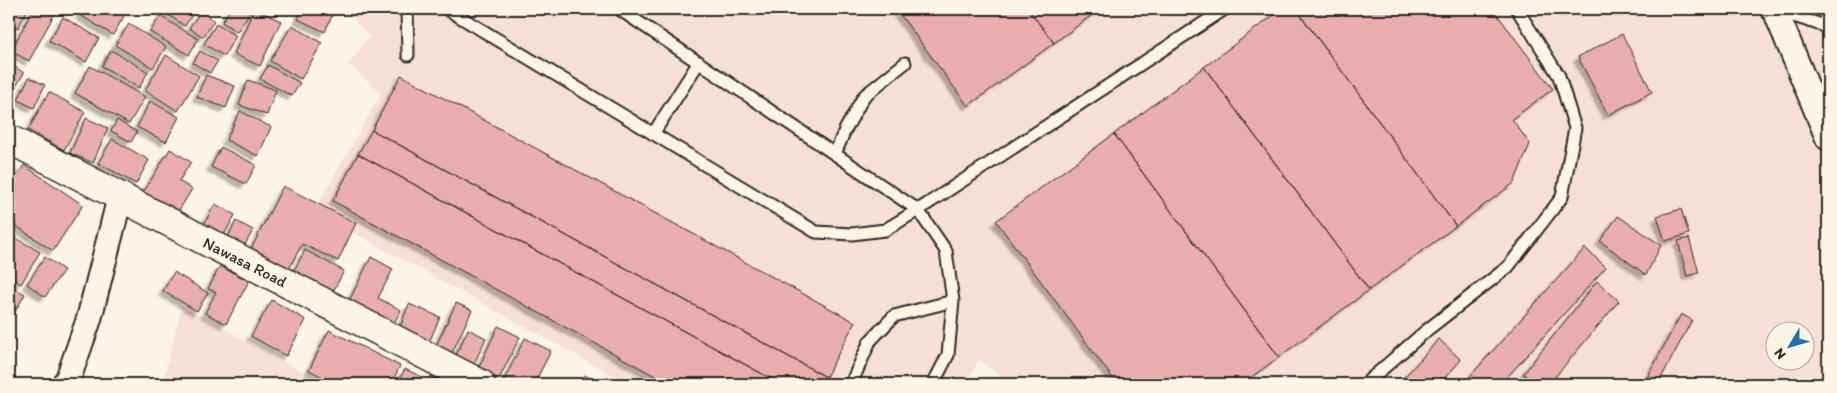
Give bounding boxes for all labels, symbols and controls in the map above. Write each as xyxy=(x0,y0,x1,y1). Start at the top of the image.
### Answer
street label: Nawasa Road xyxy=(200,233,290,291)
north arrow xyxy=(1764,320,1814,370)
text: N xyxy=(1771,345,1790,363)

